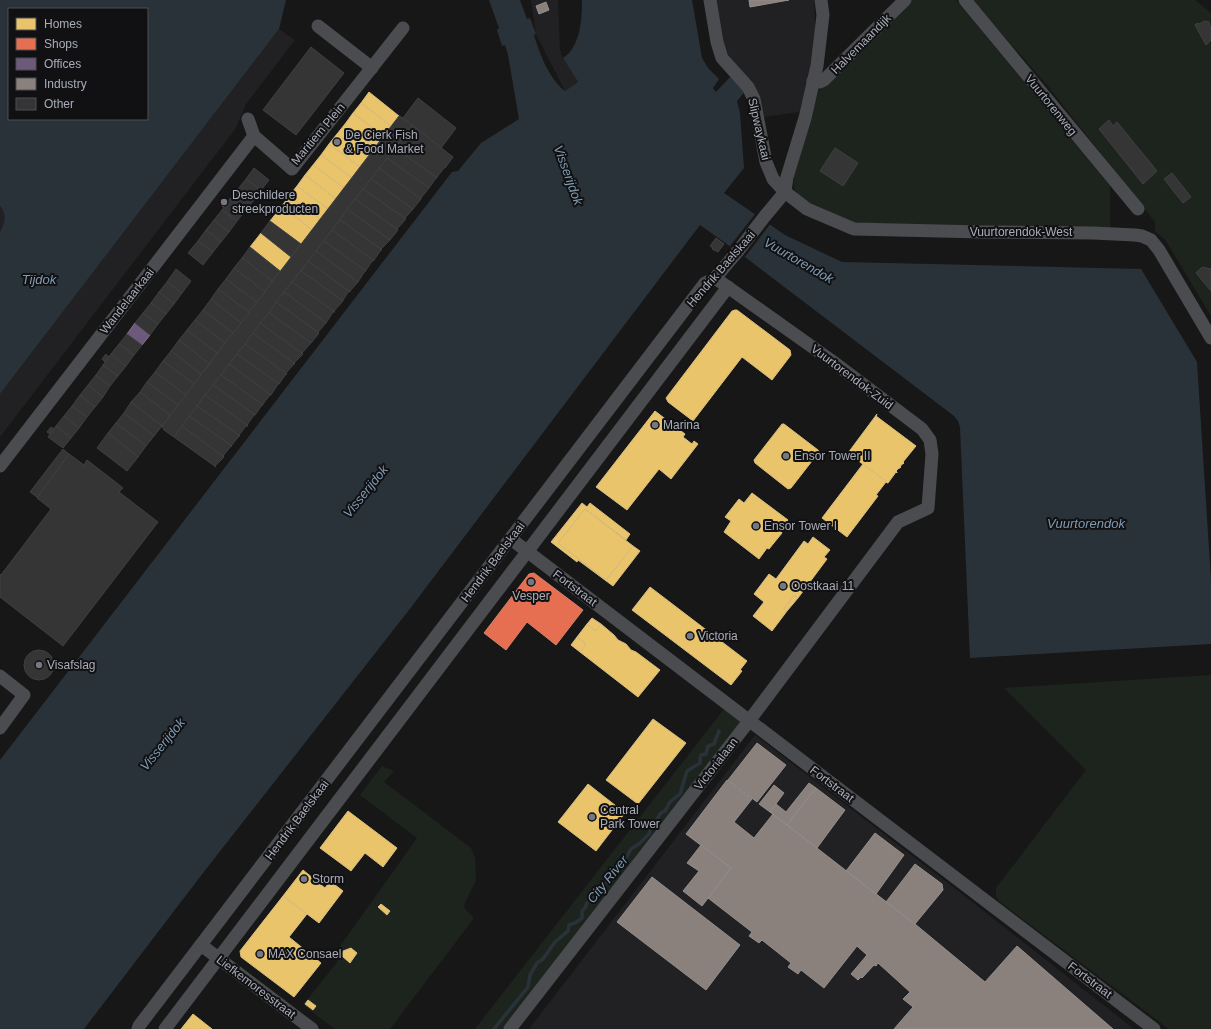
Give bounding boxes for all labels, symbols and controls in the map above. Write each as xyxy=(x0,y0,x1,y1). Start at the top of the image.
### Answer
legend xyxy=(8,8,148,120)
street label: Halvemaandijk xyxy=(828,11,894,77)
text: Homes xyxy=(44,17,82,31)
text: Shops xyxy=(44,37,78,51)
text: Offices xyxy=(44,57,81,71)
street label: Vuurtorenweg xyxy=(1022,72,1080,138)
text: Industry xyxy=(44,77,87,91)
text: Other xyxy=(44,97,74,111)
street label: Slipwaykaai xyxy=(745,97,773,161)
street label: Maritiem Plein xyxy=(288,100,348,168)
place label: De Cierk Fish & Food Market xyxy=(345,128,424,156)
marker: De Cierk Fish & Food Market xyxy=(332,137,342,147)
water label: Visserijdok xyxy=(551,143,587,209)
place label: Deschildere streekproducten xyxy=(232,188,318,216)
marker: Deschildere streekproducten xyxy=(219,197,229,207)
street label: Vuurtorendok-West xyxy=(970,225,1073,239)
street label: Hendrik Baelskaai xyxy=(684,228,758,310)
water label: Vuurtorendok xyxy=(761,234,837,287)
street label: Wandelaarkaai xyxy=(97,265,157,337)
water label: Tijdok xyxy=(22,272,58,287)
street label: Vuurtorendok-Zuid xyxy=(808,342,896,412)
place label: Marina xyxy=(663,418,700,432)
marker: Marina xyxy=(650,420,660,430)
place label: Ensor Tower II xyxy=(794,449,870,463)
marker: Ensor Tower II xyxy=(781,451,791,461)
water label: Visserijdok xyxy=(340,461,392,520)
water label: Vuurtorendok xyxy=(1047,516,1126,531)
street label: Hendrik Baelskaai xyxy=(458,519,528,605)
place label: Ensor Tower I xyxy=(764,519,837,533)
marker: Ensor Tower I xyxy=(751,521,761,531)
street label: Fortstraat xyxy=(550,567,600,609)
marker: Vesper xyxy=(526,577,536,587)
place label: Oostkaai 11 xyxy=(791,579,854,593)
marker: Oostkaai 11 xyxy=(778,581,788,591)
place label: Vesper xyxy=(512,589,550,603)
place label: Victoria xyxy=(698,629,738,643)
marker: Victoria xyxy=(685,631,695,641)
place label: Visafslag xyxy=(47,658,95,672)
marker: Visafslag xyxy=(34,660,44,670)
water label: Visserijdok xyxy=(137,714,189,773)
street label: Victorialaan xyxy=(691,735,741,793)
street label: Fortstraat xyxy=(807,763,857,805)
street label: Hendrik Baelskaai xyxy=(262,777,332,863)
place label: Central Park Tower xyxy=(600,803,660,831)
marker: Central Park Tower xyxy=(587,812,597,822)
water label: City River xyxy=(584,852,631,906)
place label: Storm xyxy=(312,872,344,886)
marker: Storm xyxy=(299,874,309,884)
place label: MAX Consael xyxy=(268,947,341,961)
marker: MAX Consael xyxy=(255,949,265,959)
street label: Liefkemoresstraat xyxy=(214,953,299,1022)
street label: Fortstraat xyxy=(1065,959,1115,1001)

